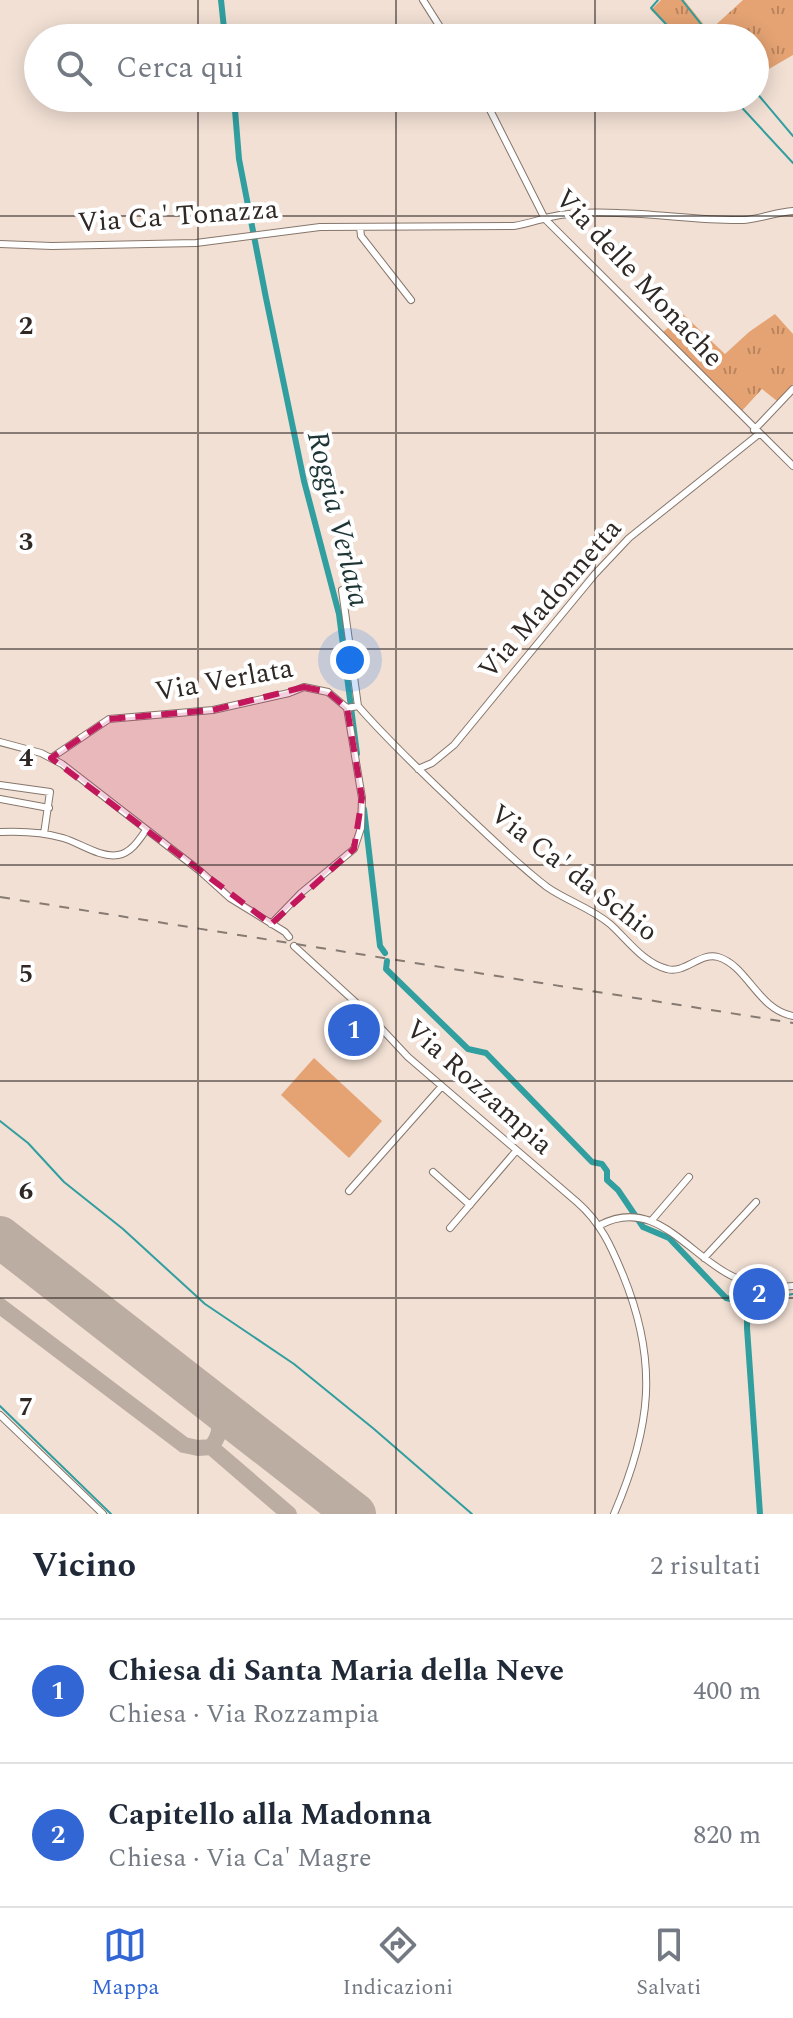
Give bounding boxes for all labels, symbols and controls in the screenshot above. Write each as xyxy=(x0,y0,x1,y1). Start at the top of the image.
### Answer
search box xyxy=(24,24,769,112)
text: Cerca qui xyxy=(116,45,244,91)
icon: search xyxy=(52,46,96,90)
street label: Via delle Monache xyxy=(544,179,734,377)
street label: Via Ca' Tonazza xyxy=(76,188,280,244)
text: 2 xyxy=(19,306,33,346)
water label: Roggia Verlata xyxy=(294,426,382,612)
street label: Via Madonnetta xyxy=(468,509,632,689)
text: 3 xyxy=(19,522,33,562)
your location xyxy=(330,640,370,680)
street label: Via Verlata xyxy=(151,647,297,713)
text: 4 xyxy=(19,738,34,778)
street label: Via Ca' da Schio xyxy=(481,793,667,953)
text: 5 xyxy=(19,954,33,994)
pin: 1 xyxy=(328,1000,380,1060)
street label: Via Rozzampia xyxy=(395,1009,563,1166)
text: 6 xyxy=(19,1171,33,1211)
pin: 2 xyxy=(733,1264,785,1324)
text: 7 xyxy=(19,1387,33,1427)
text: Vicino xyxy=(32,1540,136,1592)
text: 2 risultati xyxy=(650,1546,761,1586)
text: Chiesa di Santa Maria della Neve xyxy=(108,1648,564,1694)
text: 1 xyxy=(51,1671,65,1711)
text: 400 m xyxy=(693,1671,761,1711)
text: Chiesa · Via Rozzampia xyxy=(108,1694,379,1734)
text: Capitello alla Madonna xyxy=(108,1792,432,1838)
text: 2 xyxy=(51,1815,65,1855)
text: 820 m xyxy=(693,1815,761,1855)
text: Chiesa · Via Ca' Magre xyxy=(108,1838,372,1878)
tab: Mappa xyxy=(92,1923,159,2004)
tab: Indicazioni xyxy=(342,1923,453,2004)
tab: Salvati xyxy=(636,1923,701,2004)

